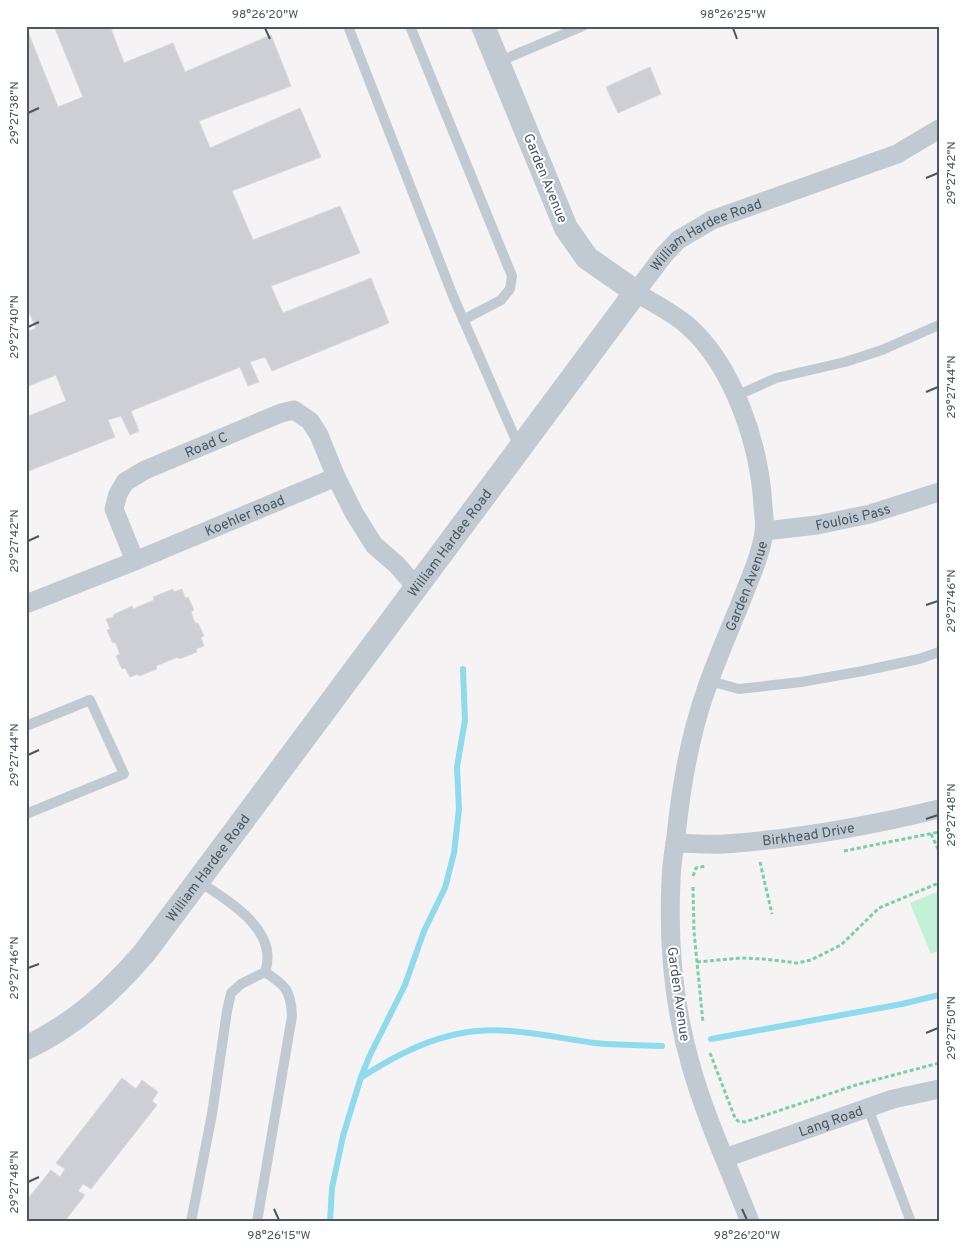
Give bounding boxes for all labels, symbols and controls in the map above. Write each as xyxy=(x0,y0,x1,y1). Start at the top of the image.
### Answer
text: 98°26'20"W xyxy=(232,7,298,23)
text: 98°26'25"W xyxy=(700,7,766,23)
text: 29°27'38"N xyxy=(7,81,23,145)
street label: Garden Avenue xyxy=(519,131,570,226)
text: 29°27'42"N xyxy=(944,141,960,205)
street label: William Hardee Road xyxy=(647,196,764,275)
text: 29°27'40"N xyxy=(7,295,23,359)
text: 29°27'44"N xyxy=(944,355,960,419)
street label: Road C xyxy=(183,429,231,462)
street label: William Hardee Road xyxy=(405,487,496,601)
street label: Koehler Road xyxy=(203,492,288,541)
street label: Foulois Pass xyxy=(814,501,893,535)
text: 29°27'42"N xyxy=(7,509,23,573)
street label: Garden Avenue xyxy=(723,539,772,634)
text: 29°27'46"N xyxy=(944,569,960,633)
text: 29°27'44"N xyxy=(7,723,23,787)
text: 29°27'48"N xyxy=(944,783,960,847)
street label: William Hardee Road xyxy=(163,811,254,926)
street label: Birkhead Drive xyxy=(761,820,856,851)
text: 29°27'46"N xyxy=(7,936,23,1000)
street label: Garden Avenue xyxy=(662,946,693,1043)
text: 29°27'50"N xyxy=(944,996,960,1060)
street label: Lang Road xyxy=(797,1103,866,1141)
text: 29°27'48"N xyxy=(7,1150,23,1214)
text: 98°26'15"W xyxy=(247,1228,311,1244)
text: 98°26'20"W xyxy=(714,1228,780,1244)

